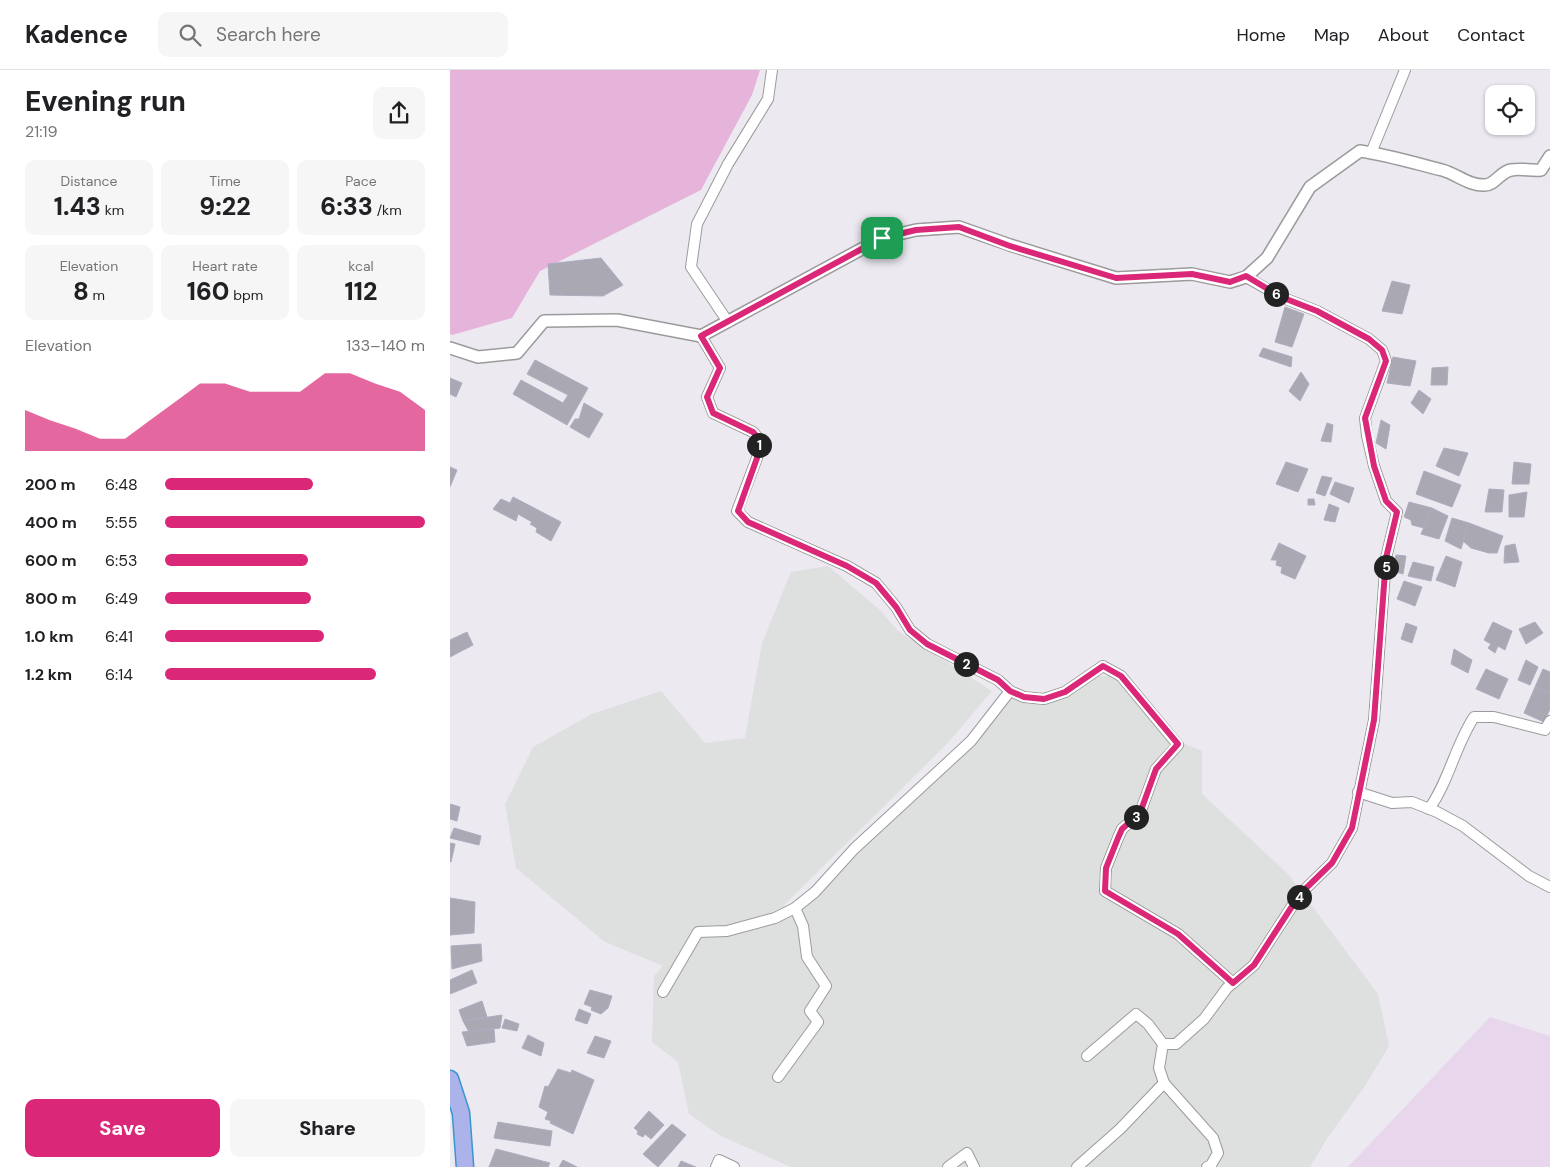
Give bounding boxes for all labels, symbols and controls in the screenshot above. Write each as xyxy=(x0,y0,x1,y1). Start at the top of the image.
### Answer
search box xyxy=(158,12,508,57)
text: Kadence xyxy=(25,19,128,50)
icon: search xyxy=(176,21,204,49)
text: Search here xyxy=(216,22,321,47)
text: Home xyxy=(1236,23,1286,47)
text: Map xyxy=(1314,23,1350,47)
text: About xyxy=(1378,23,1429,47)
text: Contact xyxy=(1457,23,1525,47)
text: Evening run xyxy=(25,83,186,120)
map controls xyxy=(1485,85,1535,135)
button: locate xyxy=(1485,85,1535,135)
button: share xyxy=(373,87,425,139)
text: 21:19 xyxy=(25,121,57,142)
text: Distance xyxy=(61,172,117,190)
text: Time xyxy=(209,172,241,190)
text: Pace xyxy=(345,172,377,190)
text: 1.43 xyxy=(54,190,101,223)
text: 9:22 xyxy=(199,190,251,223)
text: 6:33 xyxy=(320,190,373,223)
text: km xyxy=(101,201,124,219)
text: /km xyxy=(373,201,402,219)
pin xyxy=(861,217,903,259)
icon: arrive xyxy=(868,224,896,252)
text: Elevation xyxy=(60,257,118,275)
text: Heart rate xyxy=(192,257,258,275)
text: kcal xyxy=(348,257,374,275)
text: 8 xyxy=(73,275,89,308)
text: 160 xyxy=(187,275,230,308)
text: 112 xyxy=(345,275,377,308)
pin: 6 xyxy=(1264,282,1288,306)
text: 6 xyxy=(1272,285,1281,303)
text: m xyxy=(89,286,105,304)
text: bpm xyxy=(230,286,263,304)
text: Elevation xyxy=(25,335,92,356)
text: 133–140 m xyxy=(346,335,425,356)
pin: 1 xyxy=(746,432,772,458)
text: 1 xyxy=(757,436,762,454)
text: 200 m xyxy=(25,474,76,495)
text: 6:48 xyxy=(105,474,138,495)
text: 400 m xyxy=(25,512,77,533)
text: 5:55 xyxy=(105,512,138,533)
text: 600 m xyxy=(25,550,77,571)
text: 6:53 xyxy=(105,550,138,571)
pin: 5 xyxy=(1374,554,1398,580)
text: 5 xyxy=(1382,558,1391,576)
text: 800 m xyxy=(25,588,76,609)
text: 6:49 xyxy=(105,588,138,609)
text: 1.0 km xyxy=(25,626,74,647)
text: 6:41 xyxy=(105,626,133,647)
pin: 2 xyxy=(954,652,978,676)
text: 2 xyxy=(962,655,971,673)
text: 1.2 km xyxy=(25,664,72,685)
text: 6:14 xyxy=(105,664,133,685)
pin: 3 xyxy=(1124,804,1148,830)
text: 3 xyxy=(1132,808,1141,826)
pin: 4 xyxy=(1286,884,1312,910)
text: 4 xyxy=(1295,888,1304,906)
button: Save xyxy=(25,1099,220,1157)
button: Share xyxy=(230,1099,425,1157)

